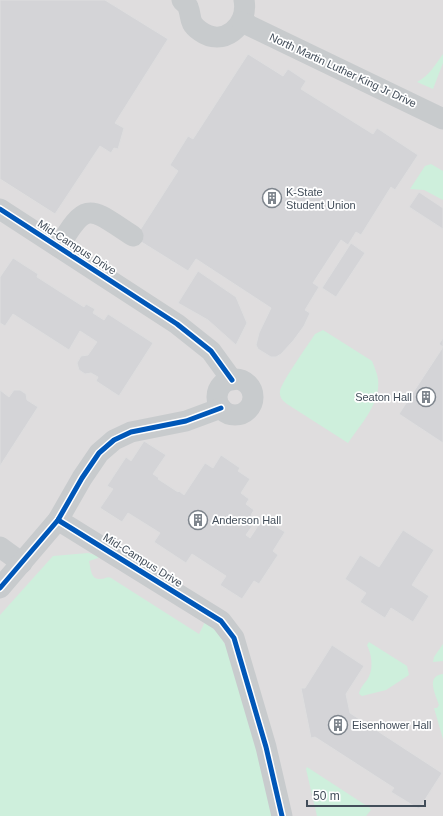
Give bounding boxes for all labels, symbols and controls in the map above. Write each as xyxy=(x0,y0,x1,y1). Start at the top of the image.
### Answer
street label: North Martin Luther King Jr Drive xyxy=(268,31,418,109)
place label: K-State Student Union xyxy=(286,186,356,211)
building icon: K-State Student Union xyxy=(261,187,283,209)
street label: Mid-Campus Drive xyxy=(36,217,118,277)
building icon: Seaton Hall xyxy=(415,386,437,408)
place label: Seaton Hall xyxy=(355,391,412,403)
building icon: Anderson Hall xyxy=(187,509,209,531)
place label: Anderson Hall xyxy=(212,514,281,526)
street label: Mid-Campus Drive xyxy=(101,531,185,589)
building icon: Eisenhower Hall xyxy=(327,714,349,736)
place label: Eisenhower Hall xyxy=(352,719,431,731)
scale bar xyxy=(307,782,425,808)
text: 50 m xyxy=(313,789,340,803)

